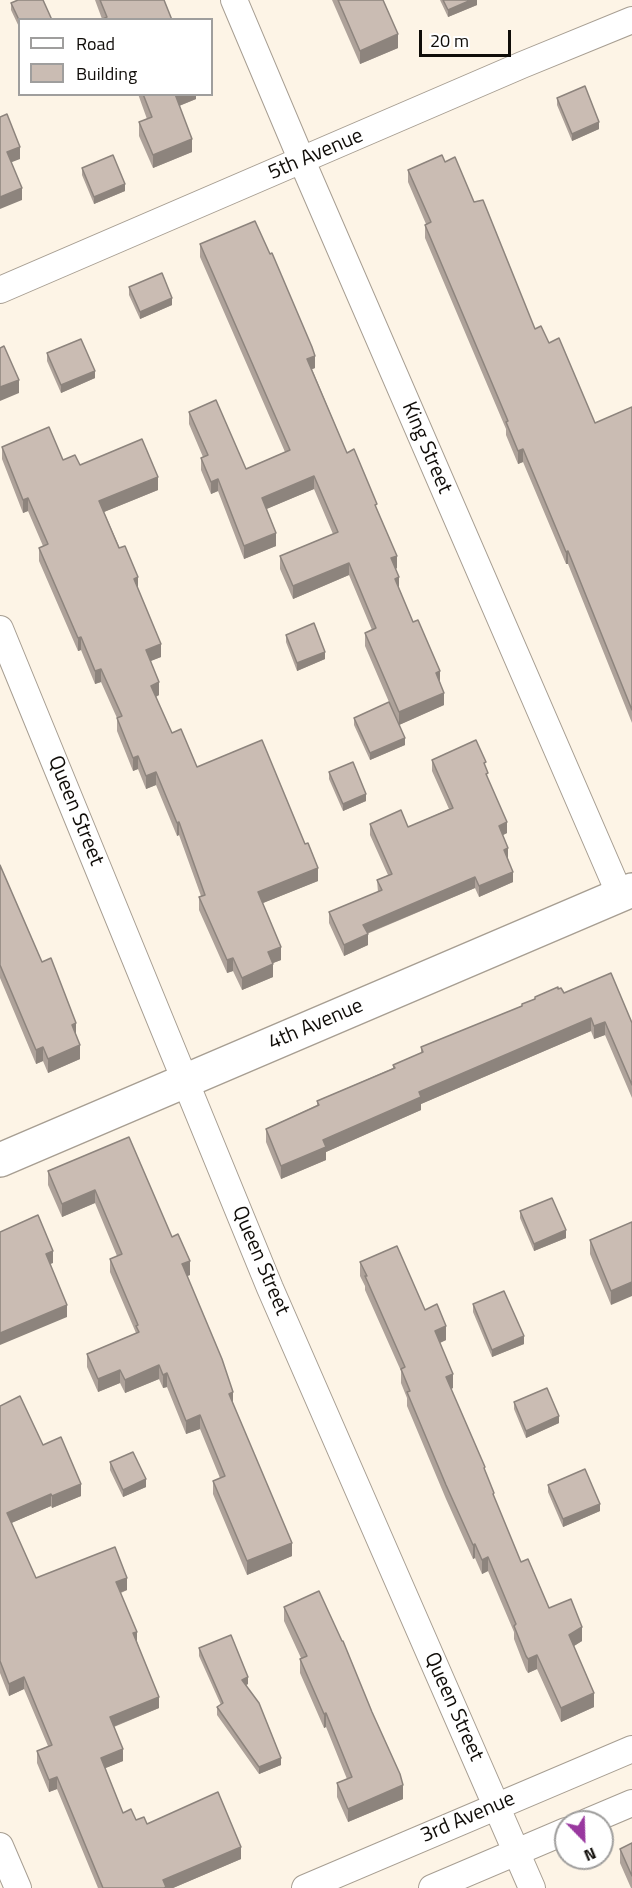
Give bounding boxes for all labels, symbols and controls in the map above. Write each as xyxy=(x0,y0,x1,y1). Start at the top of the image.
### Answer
legend xyxy=(18,18,213,96)
scale bar xyxy=(422,18,514,56)
text: 20 m xyxy=(430,27,469,54)
text: Road xyxy=(76,30,115,57)
text: Building xyxy=(76,60,137,87)
street label: 5th Avenue xyxy=(265,124,367,186)
street label: King Street xyxy=(395,398,457,498)
street label: Queen Street xyxy=(42,752,108,870)
street label: 4th Avenue xyxy=(265,994,367,1056)
street label: Queen Street xyxy=(226,1203,294,1319)
street label: Queen Street xyxy=(418,1649,488,1765)
street label: 3rd Avenue xyxy=(417,1787,519,1849)
north arrow xyxy=(554,1810,614,1870)
text: N xyxy=(580,1842,600,1868)

